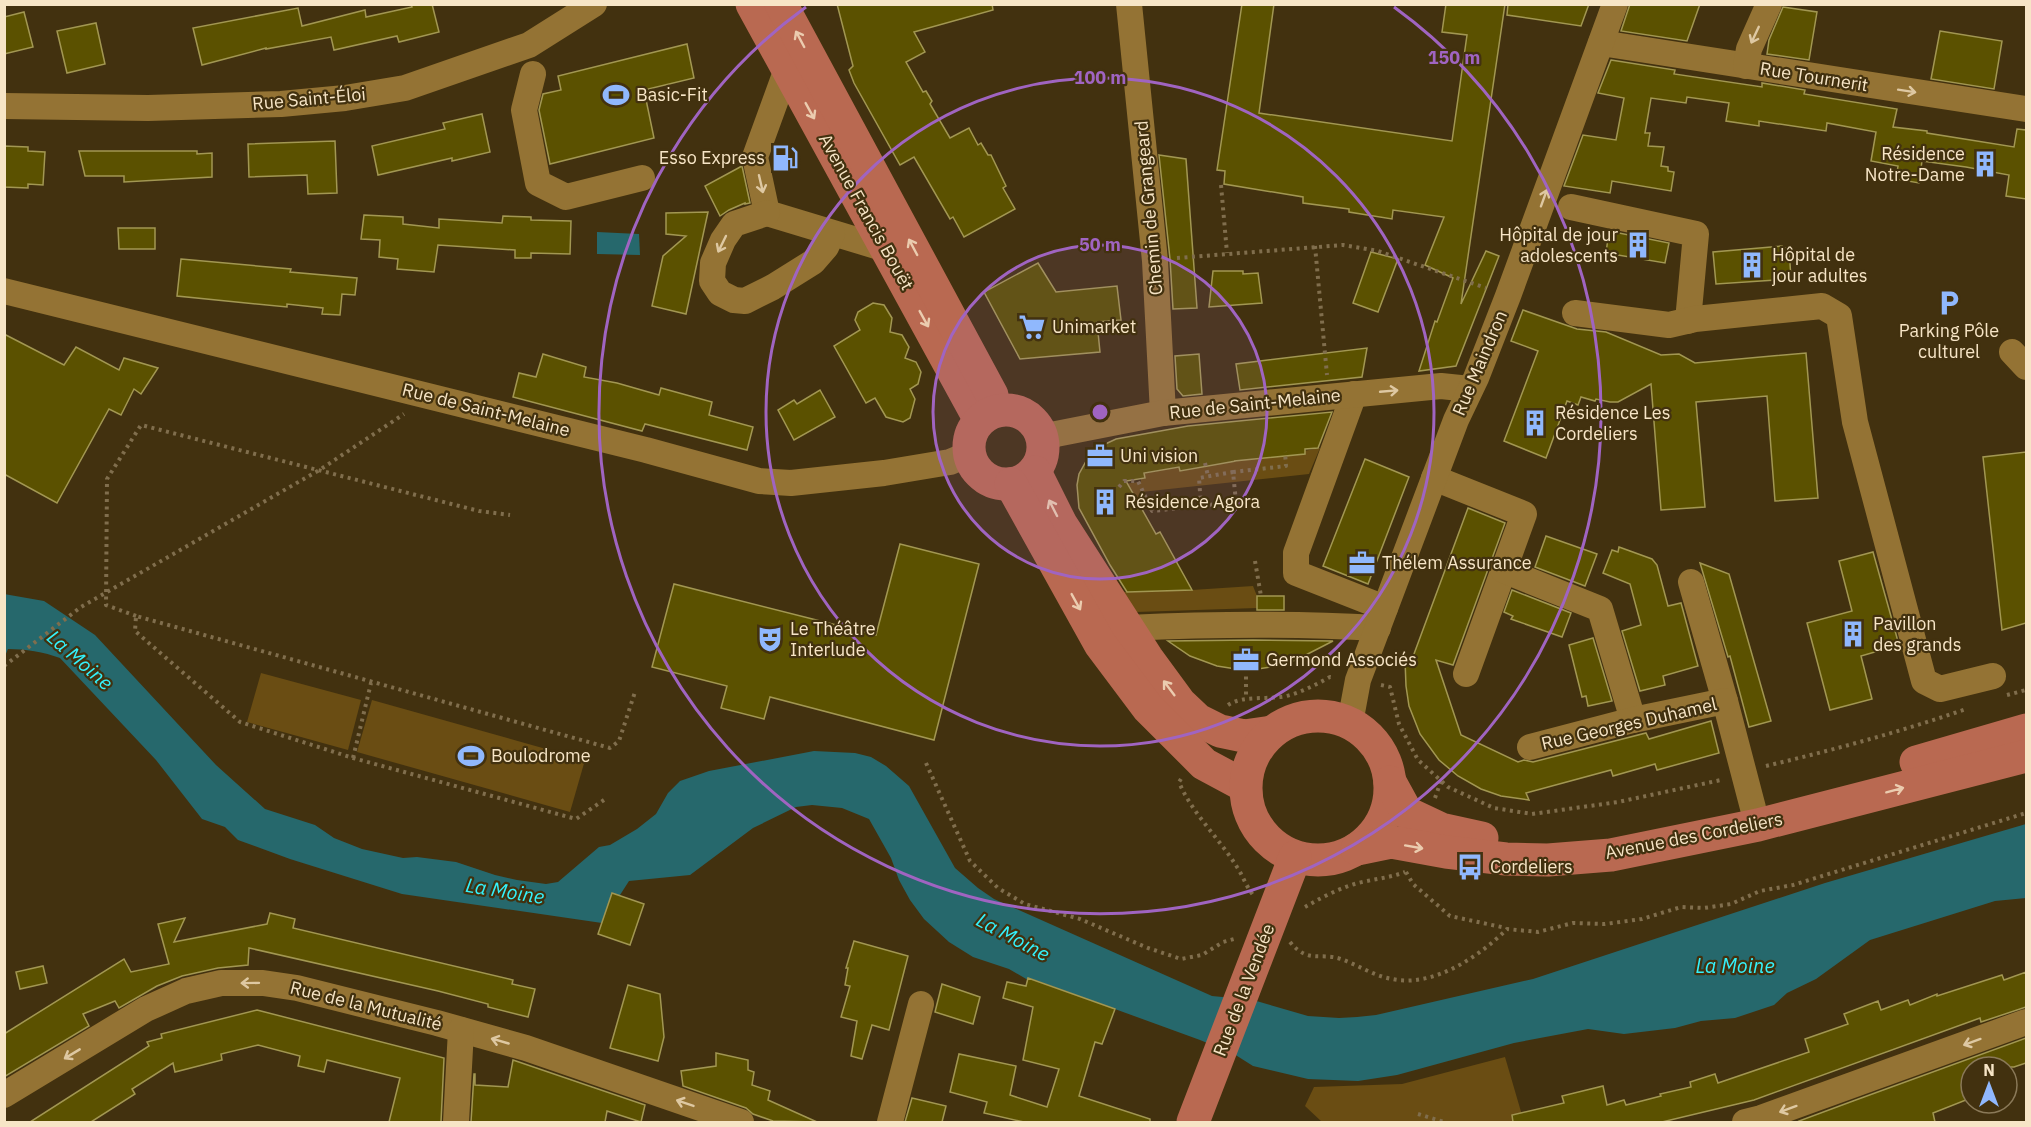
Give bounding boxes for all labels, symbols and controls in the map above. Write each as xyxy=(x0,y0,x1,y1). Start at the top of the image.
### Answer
one-way arrow xyxy=(1749,25,1761,43)
one-way arrow xyxy=(794,31,806,48)
text: 150 m xyxy=(1428,46,1480,69)
street label: Rue Tournerit xyxy=(1758,57,1870,96)
text: 100 m xyxy=(1074,66,1126,89)
sports icon: Basic-Fit xyxy=(601,80,631,110)
street label: Rue Saint-Éloi xyxy=(251,82,367,115)
place label: Basic-Fit xyxy=(636,83,708,106)
one-way arrow xyxy=(1897,85,1917,96)
one-way arrow xyxy=(804,102,816,119)
street label: Chemin de Grangeard xyxy=(1129,120,1168,296)
street label: Avenue Francis Bouët xyxy=(814,130,919,294)
place label: Résidence Notre-Dame xyxy=(1865,142,1965,186)
fuel station icon: Esso Express xyxy=(770,143,800,173)
place label: Esso Express xyxy=(659,146,765,169)
building icon: Résidence Notre-Dame xyxy=(1970,149,2000,179)
one-way arrow xyxy=(756,174,767,193)
one-way arrow xyxy=(1539,189,1550,207)
place label: Hôpital de jour adolescents xyxy=(1499,223,1618,267)
building icon: Hôpital de jour adolescents xyxy=(1623,230,1653,260)
text: 50 m xyxy=(1079,233,1121,256)
one-way arrow xyxy=(716,235,728,252)
one-way arrow xyxy=(907,239,919,256)
place label: Hôpital de jour adultes xyxy=(1772,243,1868,287)
building icon: Hôpital de jour adultes xyxy=(1737,250,1767,280)
parking icon: Parking Pôle culturel xyxy=(1934,288,1964,318)
street label: Rue Maindron xyxy=(1447,307,1512,419)
one-way arrow xyxy=(918,310,930,327)
supermarket icon: Unimarket xyxy=(1017,312,1047,342)
place label: Unimarket xyxy=(1052,315,1136,338)
place label: Parking Pôle culturel xyxy=(1899,319,1999,363)
street label: Rue de Saint-Melaine xyxy=(400,378,572,442)
street label: Rue de Saint-Melaine xyxy=(1168,383,1342,424)
one-way arrow xyxy=(1378,385,1398,396)
place label: Résidence Les Cordeliers xyxy=(1555,401,1671,445)
centre of rings xyxy=(1090,402,1110,422)
building icon: Résidence Les Cordeliers xyxy=(1520,408,1550,438)
office icon: Uni vision xyxy=(1085,441,1115,471)
place label: Uni vision xyxy=(1120,444,1198,467)
building icon: Résidence Agora xyxy=(1090,487,1120,517)
place label: Résidence Agora xyxy=(1125,490,1261,513)
one-way arrow xyxy=(1047,500,1059,517)
office icon: Thélem Assurance xyxy=(1347,548,1377,578)
place label: Thélem Assurance xyxy=(1382,551,1532,574)
one-way arrow xyxy=(1070,593,1082,610)
place label: Pavillon des grands xyxy=(1873,612,1961,656)
place label: Le Théâtre Interlude xyxy=(790,617,876,661)
building icon: Pavillon des grands xyxy=(1838,619,1868,649)
water label: La Moine xyxy=(42,623,119,696)
theatre icon: Le Théâtre Interlude xyxy=(755,624,785,654)
office icon: Germond Associés xyxy=(1231,645,1261,675)
place label: Germond Associés xyxy=(1266,648,1417,671)
one-way arrow xyxy=(1163,681,1176,697)
street label: Rue Georges Duhamel xyxy=(1539,692,1719,755)
sports icon: Boulodrome xyxy=(456,741,486,771)
place label: Boulodrome xyxy=(491,744,591,767)
one-way arrow xyxy=(1885,784,1904,795)
street label: Avenue des Cordeliers xyxy=(1603,807,1785,864)
one-way arrow xyxy=(1404,841,1424,852)
bus stop icon: Cordeliers xyxy=(1455,852,1485,882)
place label: Cordeliers xyxy=(1490,855,1573,878)
water label: La Moine xyxy=(464,871,546,910)
water label: La Moine xyxy=(972,906,1055,967)
street label: Rue de la Vendée xyxy=(1208,920,1279,1059)
water label: La Moine xyxy=(1695,952,1775,979)
street label: Rue de la Mutualité xyxy=(288,976,445,1036)
one-way arrow xyxy=(240,977,260,989)
one-way arrow xyxy=(491,1035,510,1046)
one-way arrow xyxy=(1963,1038,1981,1049)
one-way arrow xyxy=(64,1048,81,1060)
north arrow xyxy=(1959,1055,2019,1115)
text: N xyxy=(1983,1060,1995,1080)
one-way arrow xyxy=(676,1097,695,1108)
one-way arrow xyxy=(1779,1104,1798,1115)

